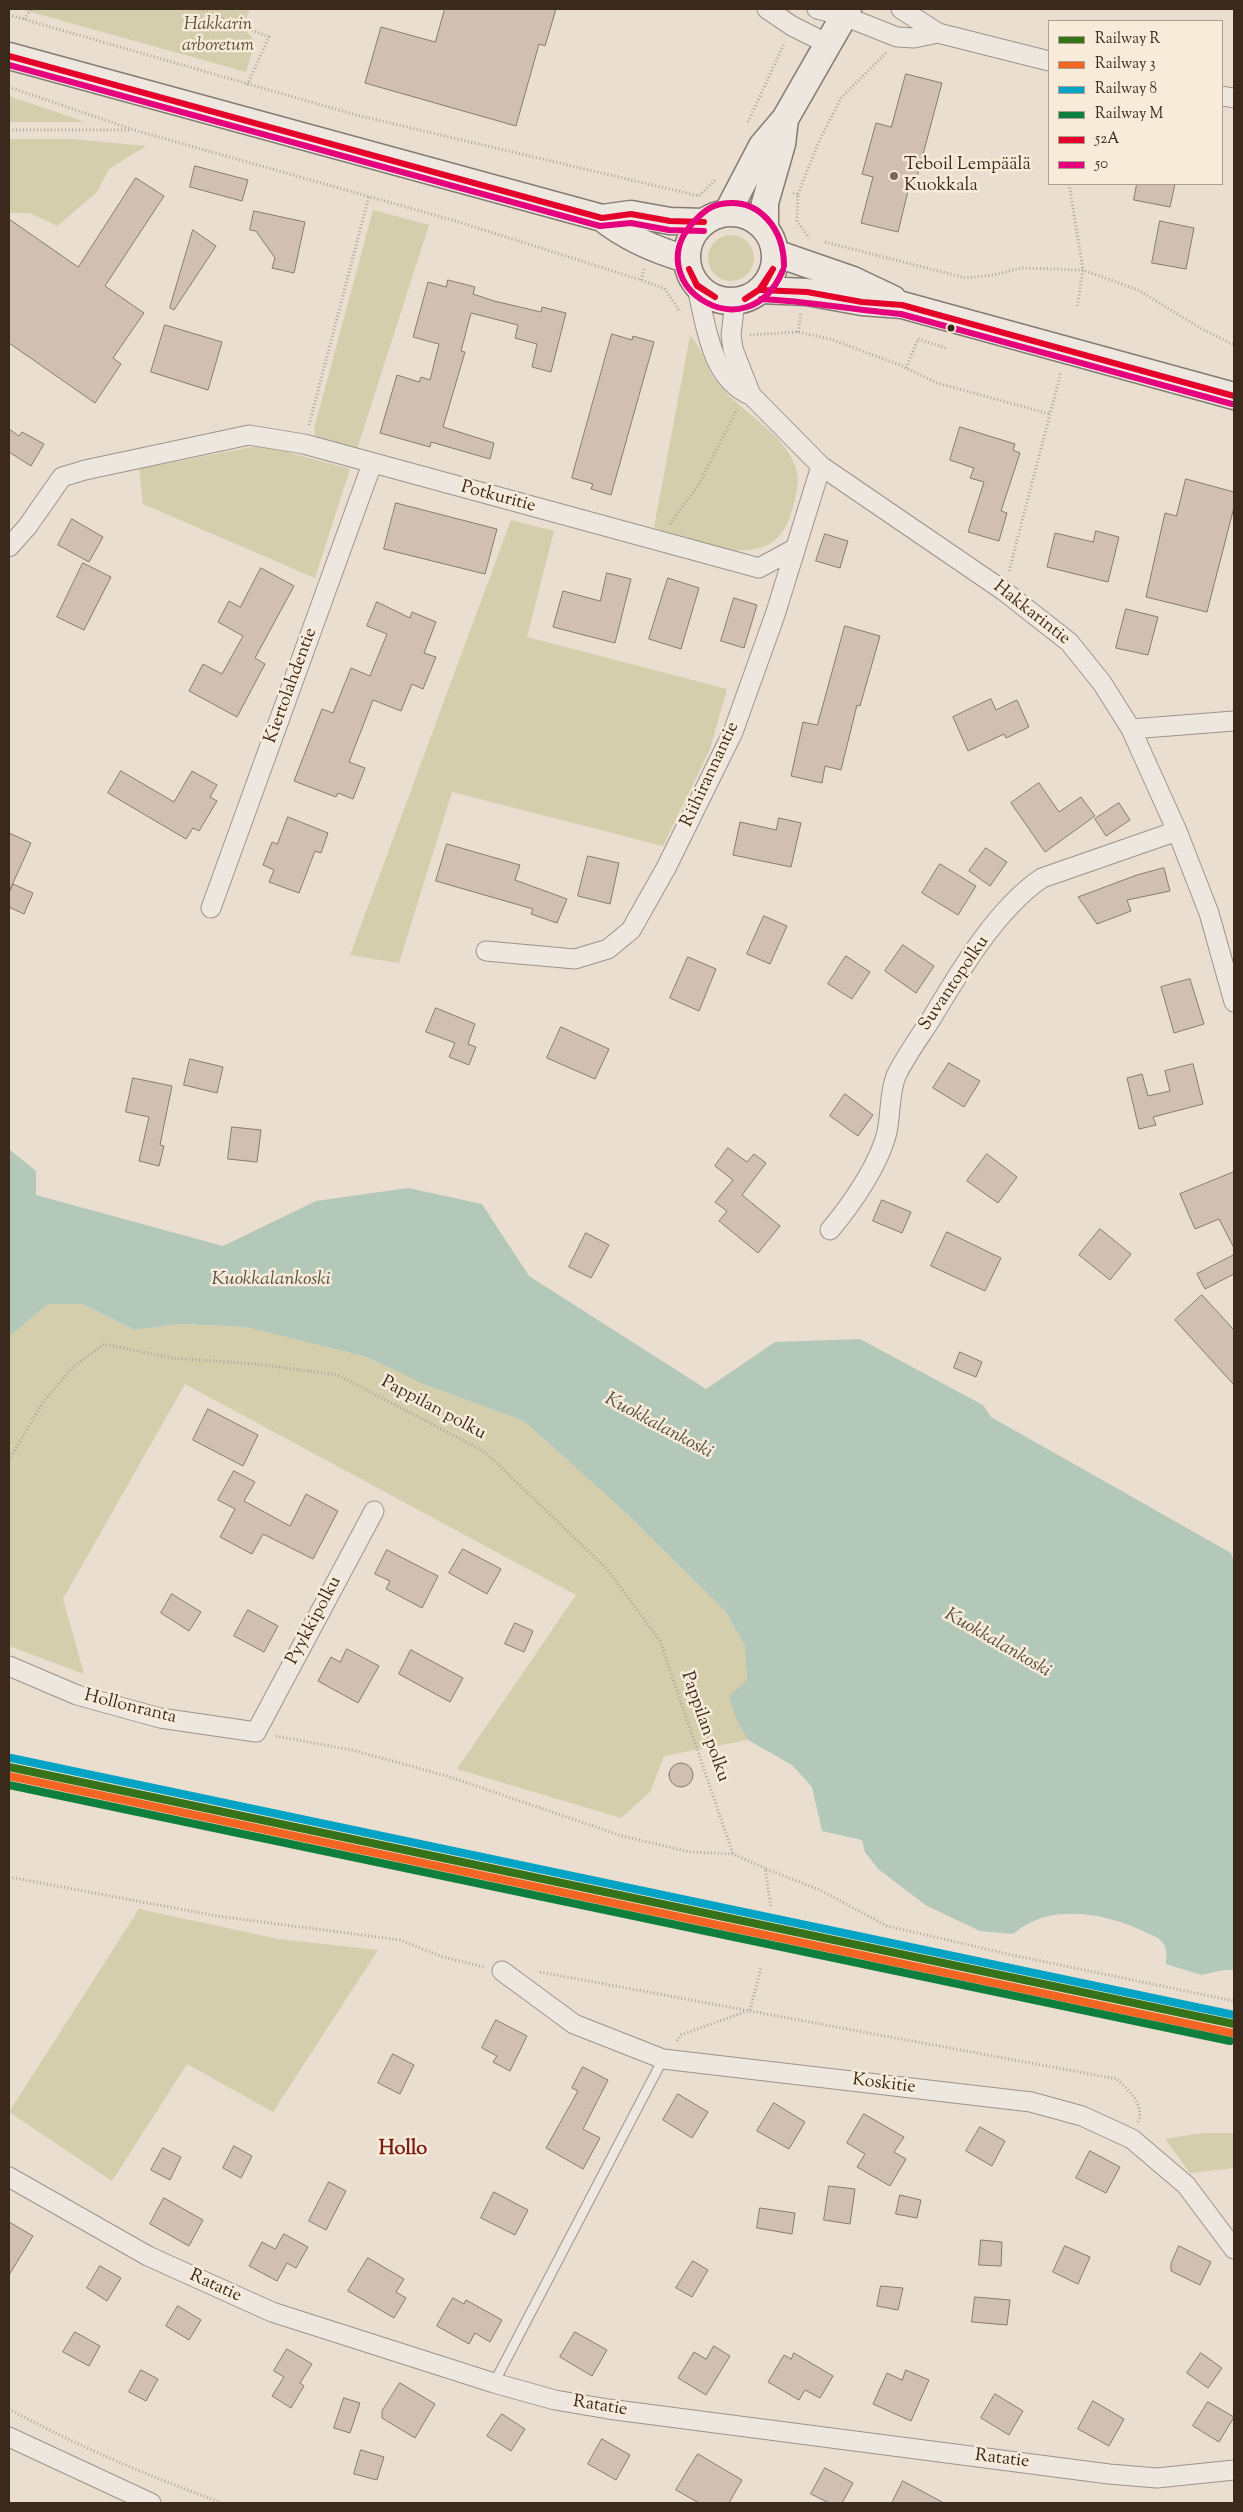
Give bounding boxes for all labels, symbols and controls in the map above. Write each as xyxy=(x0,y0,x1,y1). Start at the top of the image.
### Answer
park label: Hakkarin arboretum xyxy=(182,15,254,58)
legend xyxy=(1048,20,1223,185)
text: Railway R xyxy=(1095,29,1160,50)
text: Railway 3 xyxy=(1095,54,1156,75)
text: Railway 8 xyxy=(1095,79,1157,100)
text: Railway M xyxy=(1095,104,1163,125)
text: 52A xyxy=(1095,129,1119,150)
text: 50 xyxy=(1095,154,1108,175)
place label: Teboil Lempäälä Kuokkala xyxy=(904,155,1031,198)
marker: Teboil Lempäälä Kuokkala xyxy=(888,170,900,182)
unlabelled marker xyxy=(946,323,956,333)
street label: Potkuritie xyxy=(458,478,538,518)
street label: Hakkarintie xyxy=(988,577,1074,651)
street label: Kiertolahdentie xyxy=(261,625,323,747)
street label: Riihirannantie xyxy=(677,719,745,831)
street label: Suvantopolku xyxy=(915,932,995,1036)
water label: Kuokkalankoski xyxy=(211,1270,331,1292)
street label: Pappilan polku xyxy=(377,1372,489,1446)
water label: Kuokkalankoski xyxy=(600,1389,716,1465)
street label: Pyykkipolku xyxy=(283,1573,347,1669)
water label: Kuokkalankoski xyxy=(940,1604,1054,1684)
street label: Pappilan polku xyxy=(675,1669,733,1785)
street label: Hollonranta xyxy=(82,1686,178,1730)
street label: Koskitie xyxy=(851,2070,917,2100)
district label: Hollo xyxy=(379,2139,427,2163)
street label: Ratatie xyxy=(186,2266,244,2308)
street label: Ratatie xyxy=(571,2392,629,2422)
street label: Ratatie xyxy=(973,2446,1031,2474)

